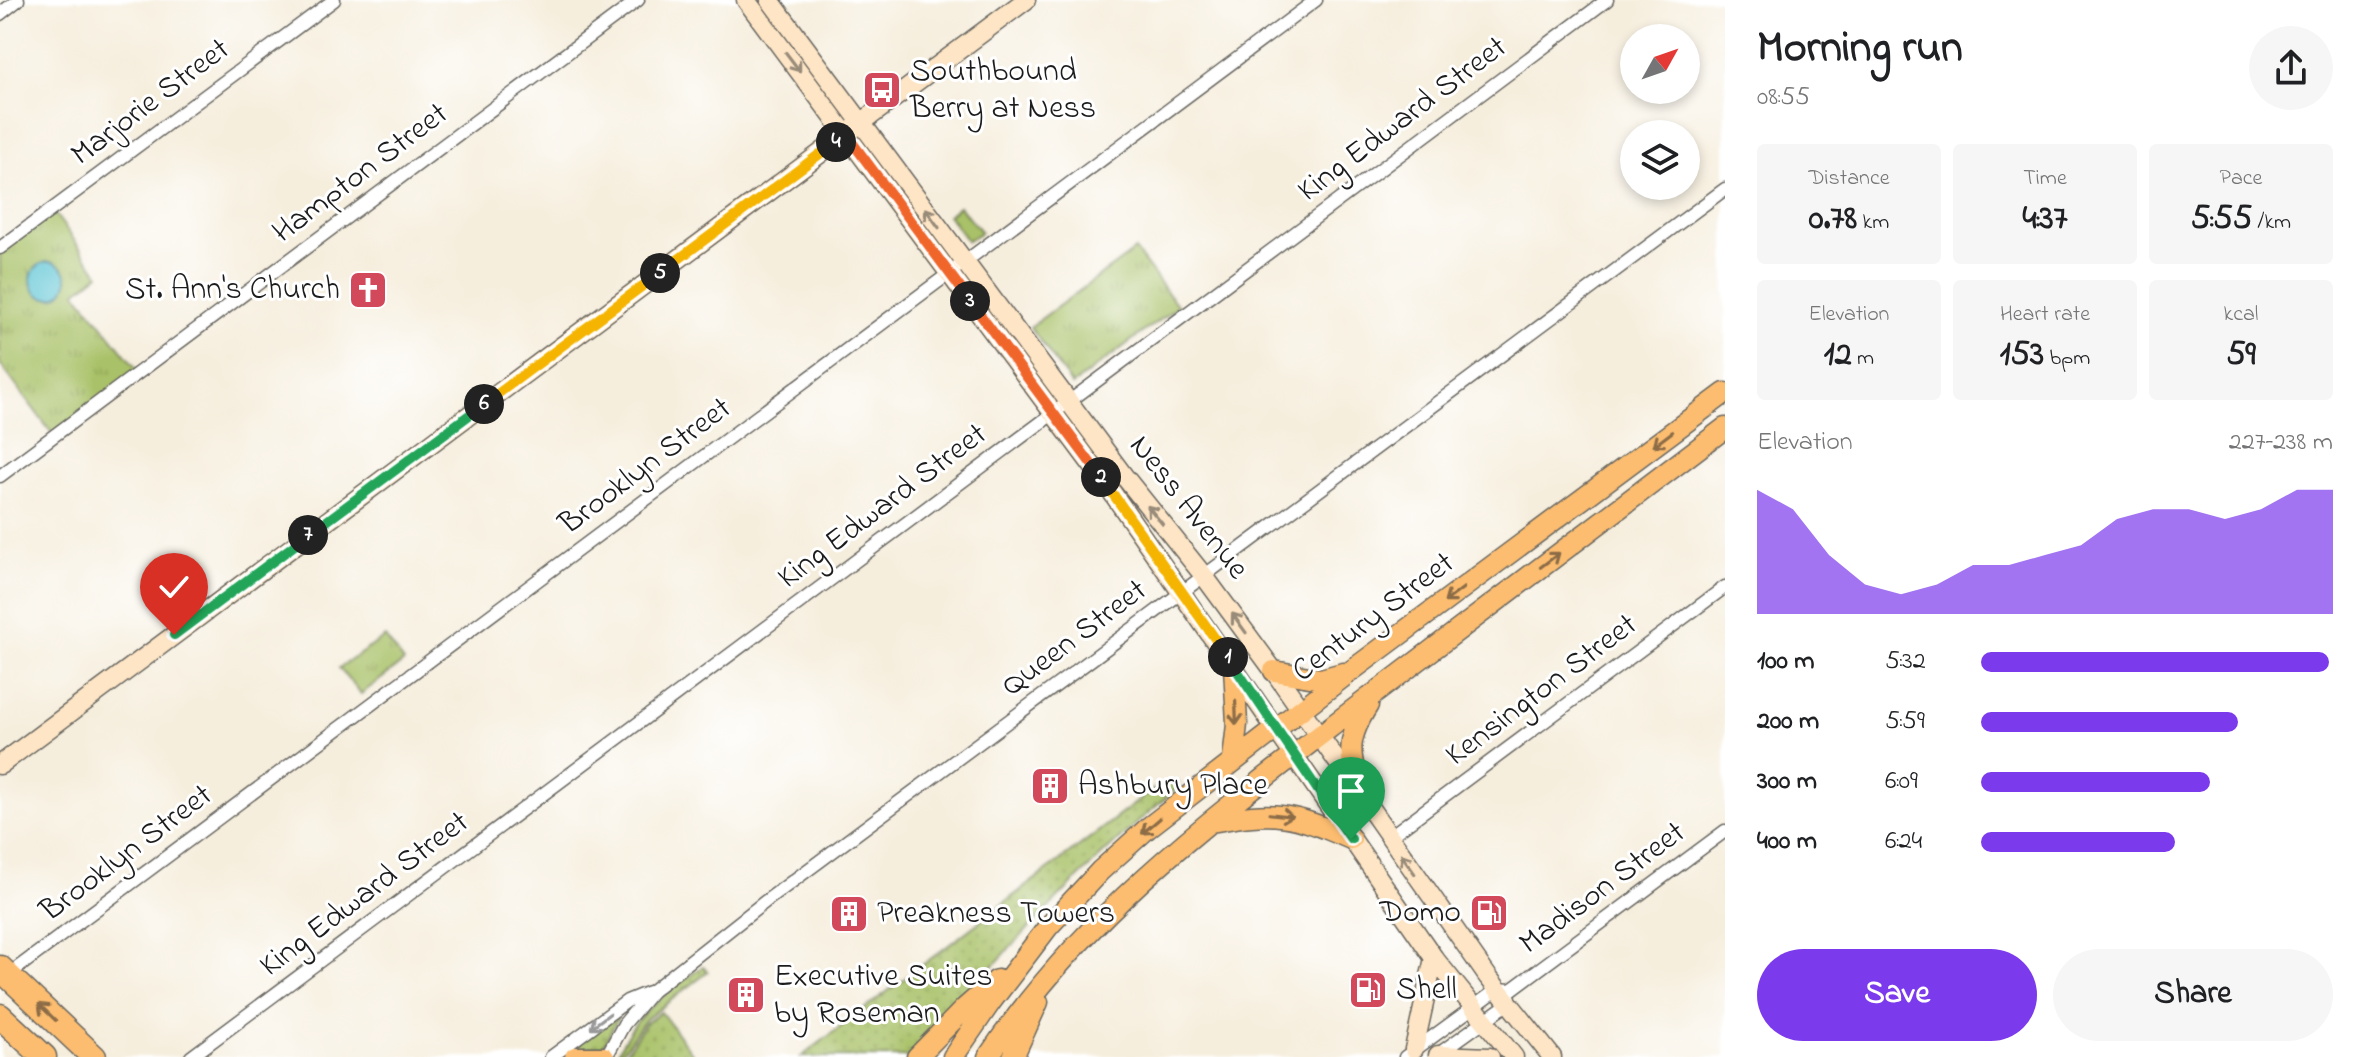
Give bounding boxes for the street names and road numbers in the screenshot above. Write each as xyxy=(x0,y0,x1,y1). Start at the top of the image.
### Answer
street label: King Edward Street xyxy=(1288,25,1518,214)
street label: Marjorie Street xyxy=(62,27,241,178)
street label: Hampton Street xyxy=(263,92,459,256)
street label: Brooklyn Street xyxy=(549,386,742,548)
street label: King Edward Street xyxy=(768,412,998,601)
street label: Ness Avenue xyxy=(1116,426,1260,591)
street label: Century Street xyxy=(1283,541,1465,695)
street label: Queen Street xyxy=(992,568,1158,709)
street label: Kensington Street xyxy=(1436,603,1648,779)
street label: Brooklyn Street xyxy=(30,773,223,935)
street label: King Edward Street xyxy=(250,800,480,989)
street label: Madison Street xyxy=(1510,811,1696,967)

